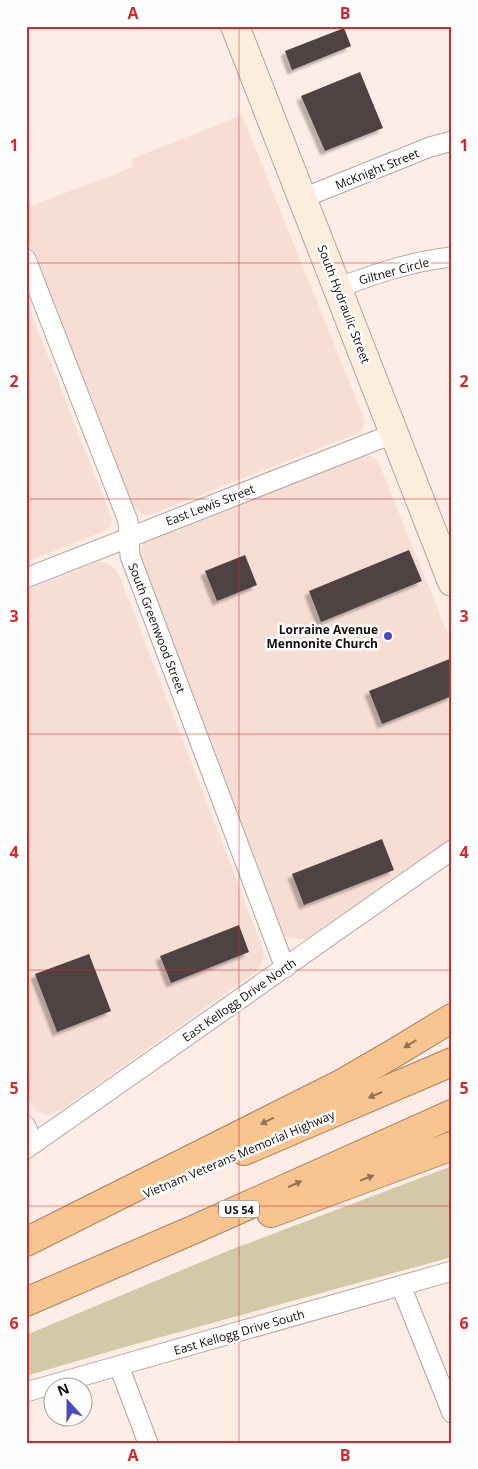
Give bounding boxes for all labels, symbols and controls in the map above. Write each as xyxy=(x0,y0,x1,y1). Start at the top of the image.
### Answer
text: A xyxy=(127,2,139,24)
text: B xyxy=(340,2,350,24)
text: 1 xyxy=(9,134,19,156)
text: 1 xyxy=(459,134,469,156)
street label: McKnight Street xyxy=(333,144,421,194)
street label: South Hydraulic Street xyxy=(314,242,374,366)
street label: Giltner Circle xyxy=(357,253,431,289)
text: 2 xyxy=(9,370,19,392)
text: 2 xyxy=(459,370,469,392)
street label: East Lewis Street xyxy=(163,480,257,530)
street label: South Greenwood Street xyxy=(124,560,190,696)
text: 3 xyxy=(9,605,19,627)
text: 3 xyxy=(459,605,469,627)
place label: Lorraine Avenue Mennonite Church xyxy=(267,621,378,652)
marker: Lorraine Avenue Mennonite Church xyxy=(382,630,394,642)
text: 4 xyxy=(9,841,19,863)
text: 4 xyxy=(459,841,469,863)
street label: East Kellogg Drive North xyxy=(179,954,299,1046)
one-way arrow xyxy=(404,1039,417,1048)
text: 5 xyxy=(9,1077,19,1099)
text: 5 xyxy=(459,1077,469,1099)
one-way arrow xyxy=(368,1092,382,1100)
street label: Vietnam Veterans Memorial Highway xyxy=(141,1105,338,1202)
one-way arrow xyxy=(260,1117,275,1125)
one-way arrow xyxy=(360,1174,375,1182)
one-way arrow xyxy=(288,1180,302,1188)
road number: US 54 xyxy=(219,1200,259,1218)
street label: East Kellogg Drive South xyxy=(172,1305,306,1359)
text: 6 xyxy=(9,1312,19,1334)
text: 6 xyxy=(459,1312,469,1334)
north arrow xyxy=(42,1376,92,1426)
text: N xyxy=(54,1378,72,1400)
text: A xyxy=(127,1444,139,1466)
text: B xyxy=(340,1444,350,1466)

